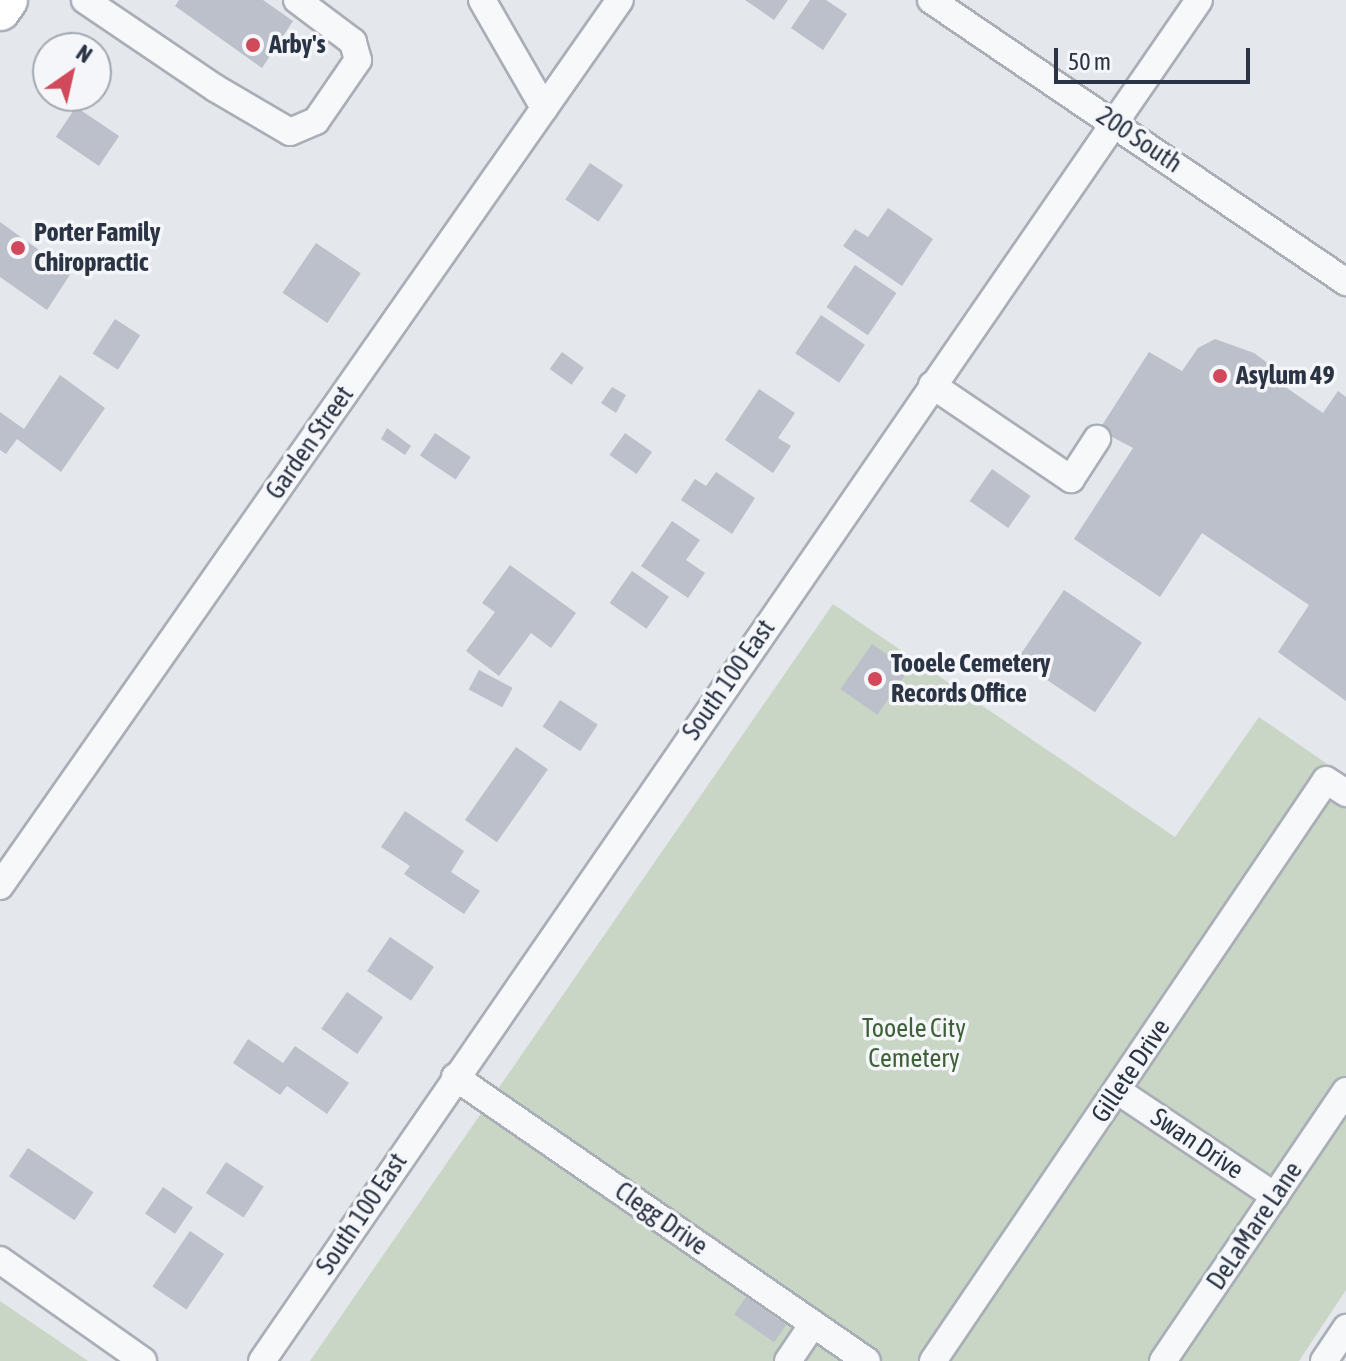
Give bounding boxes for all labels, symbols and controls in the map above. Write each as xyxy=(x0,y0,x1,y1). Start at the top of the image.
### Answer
place label: Arby's xyxy=(269,29,326,61)
north arrow xyxy=(32,32,112,112)
scale bar xyxy=(1058,32,1254,82)
marker: Arby's xyxy=(244,36,262,54)
text: N xyxy=(72,39,97,68)
text: 50 m xyxy=(1068,48,1111,75)
street label: 200 South xyxy=(1090,100,1188,180)
place label: Porter Family Chiropractic xyxy=(34,217,160,278)
marker: Porter Family Chiropractic xyxy=(9,239,27,257)
place label: Asylum 49 xyxy=(1236,360,1335,392)
marker: Asylum 49 xyxy=(1211,367,1229,385)
street label: Garden Street xyxy=(260,380,360,506)
street label: South 100 East xyxy=(676,614,782,746)
place label: Tooele Cemetery Records Office xyxy=(891,648,1051,710)
marker: Tooele Cemetery Records Office xyxy=(866,670,884,688)
park label: Tooele City Cemetery xyxy=(862,1013,966,1074)
street label: Gillete Drive xyxy=(1085,1013,1177,1129)
street label: Swan Drive xyxy=(1145,1102,1249,1186)
street label: South 100 East xyxy=(310,1147,414,1281)
street label: DeLaMare Lane xyxy=(1201,1156,1309,1296)
street label: Clegg Drive xyxy=(609,1176,713,1262)

